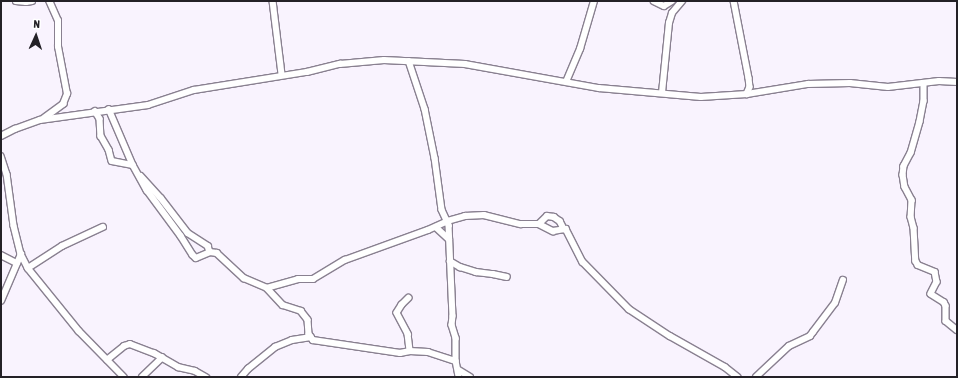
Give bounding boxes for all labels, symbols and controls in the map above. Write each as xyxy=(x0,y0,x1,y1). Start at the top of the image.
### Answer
north arrow xyxy=(16,16,56,56)
text: N xyxy=(33,18,40,30)

